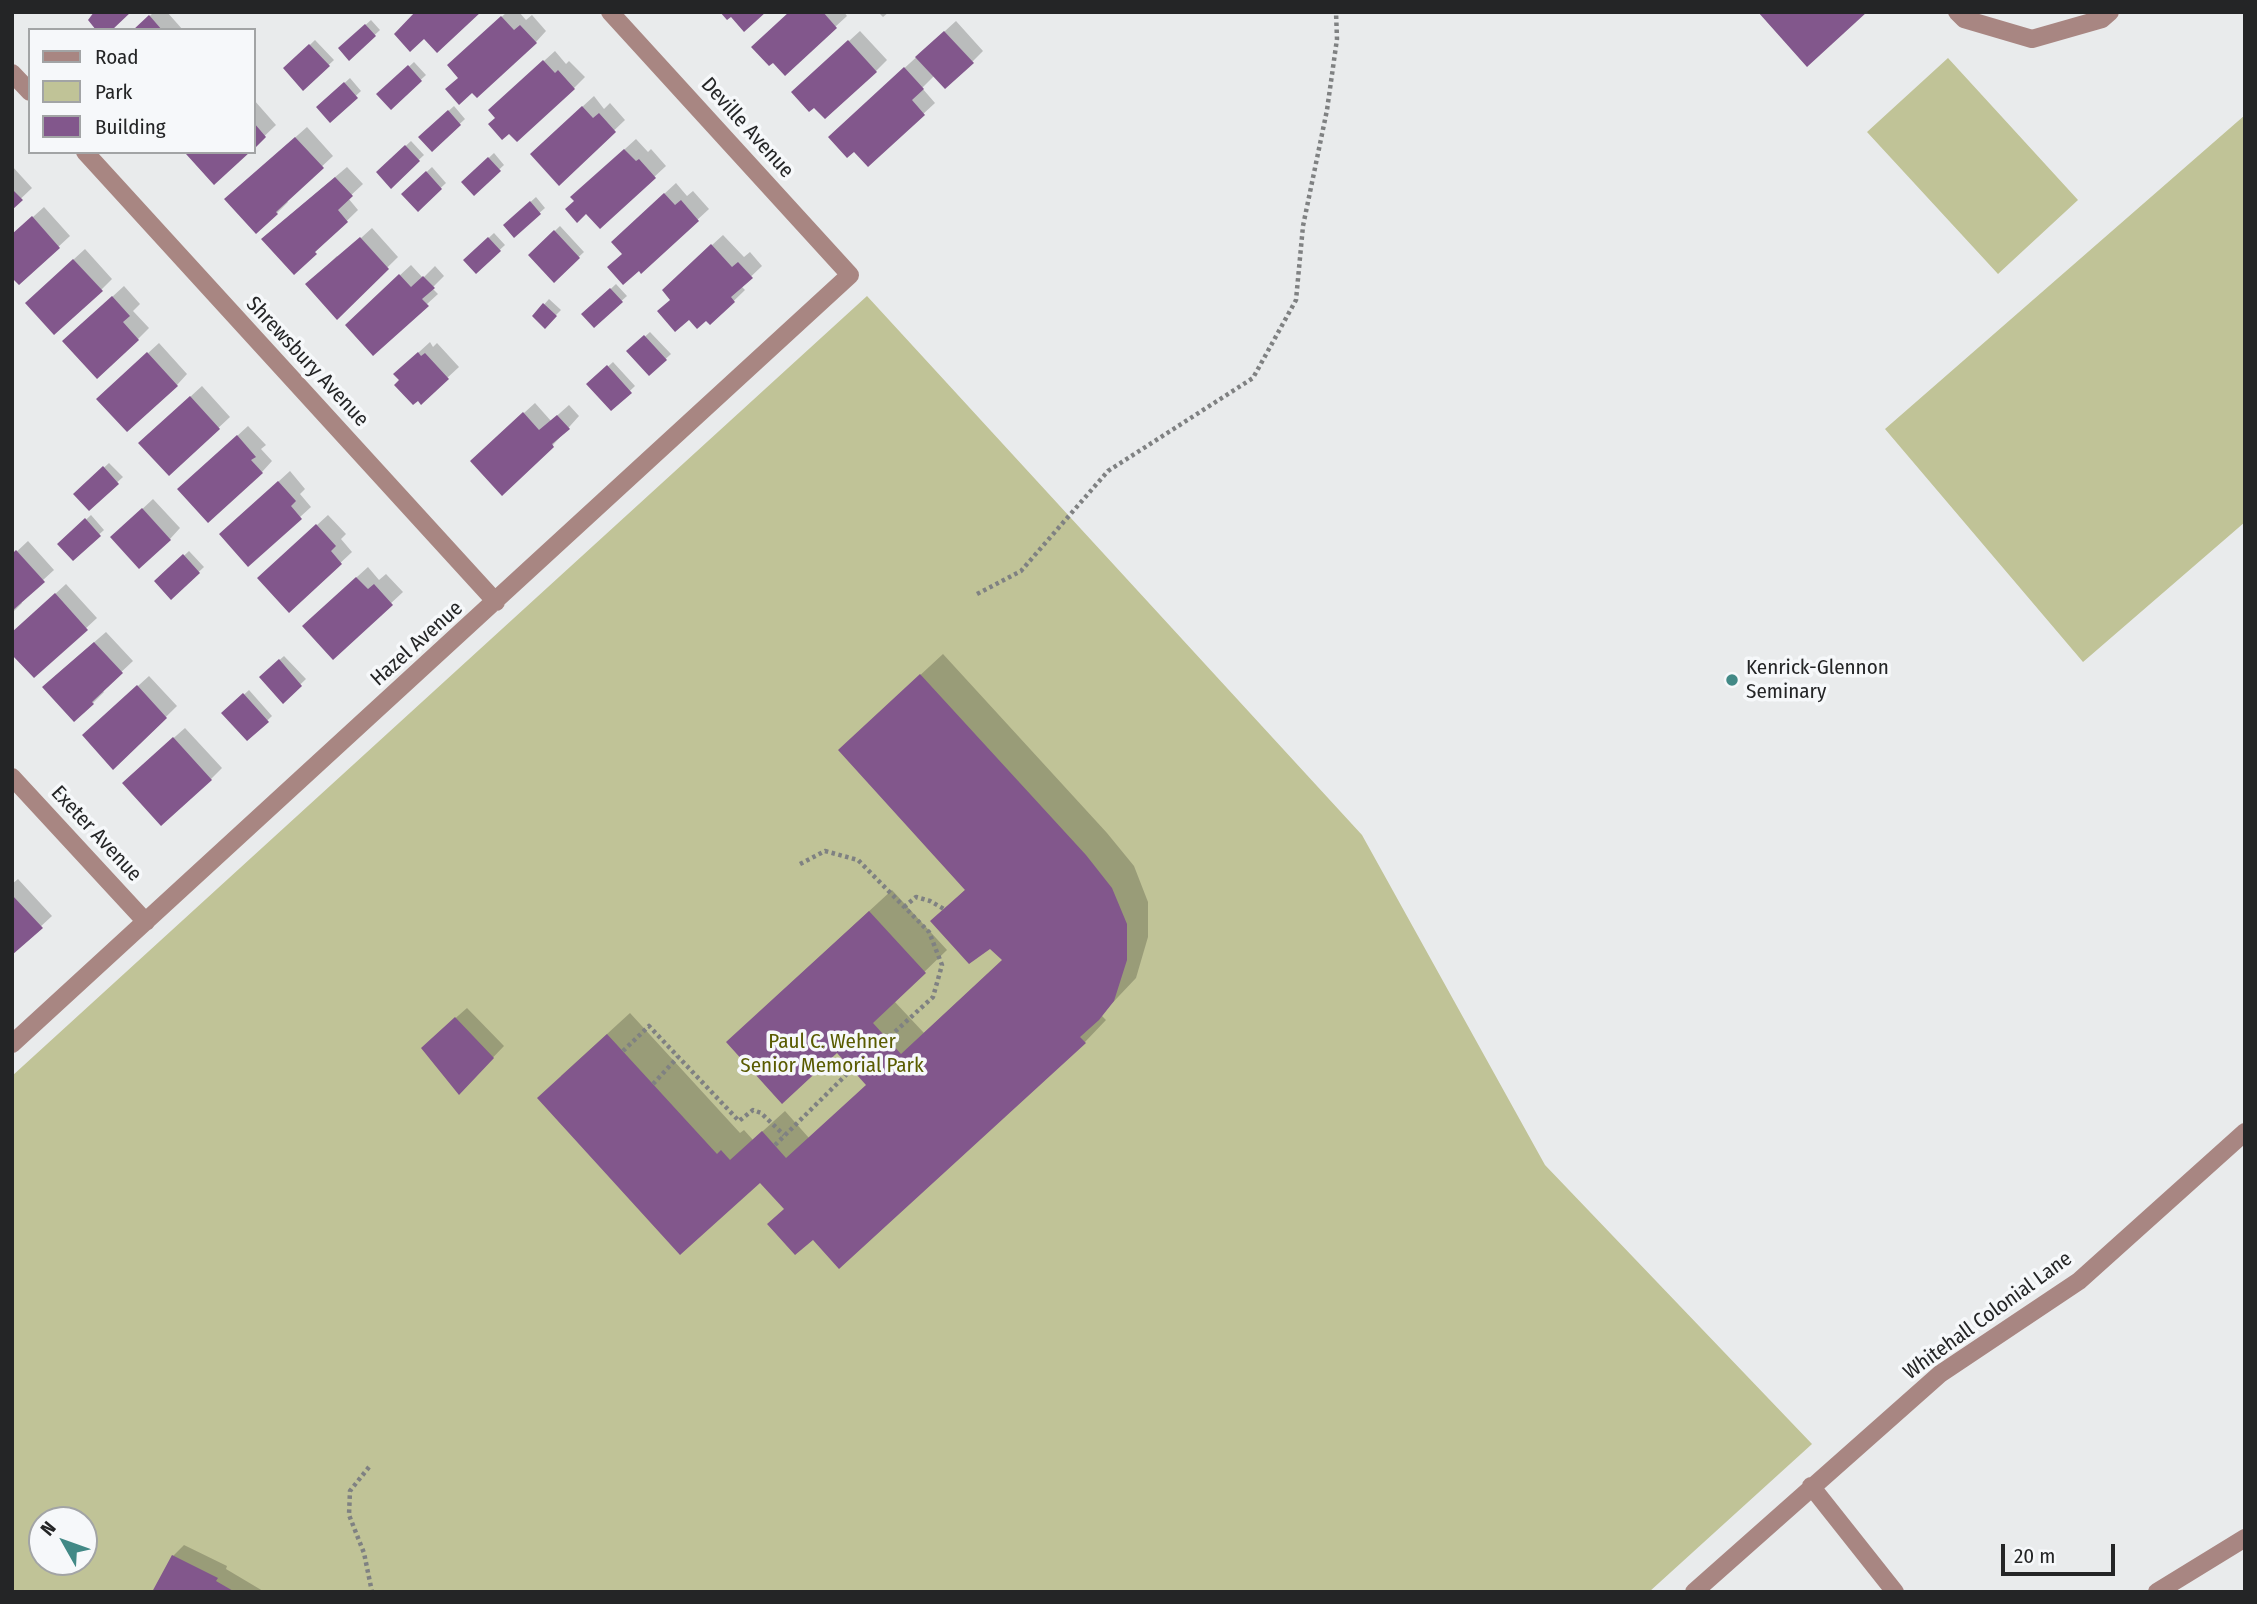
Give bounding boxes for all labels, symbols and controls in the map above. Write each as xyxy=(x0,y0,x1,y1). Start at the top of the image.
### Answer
legend xyxy=(28,28,256,154)
text: Road xyxy=(95,44,139,70)
street label: Deville Avenue xyxy=(695,73,799,183)
text: Park xyxy=(95,79,132,105)
text: Building xyxy=(95,114,166,140)
street label: Shrewsbury Avenue xyxy=(240,292,374,432)
street label: Hazel Avenue xyxy=(366,596,468,692)
place label: Kenrick-Glennon Seminary xyxy=(1746,655,1889,705)
marker: Kenrick-Glennon Seminary xyxy=(1724,672,1740,688)
street label: Exeter Avenue xyxy=(45,781,147,887)
park label: Paul C. Wehner Senior Memorial Park xyxy=(740,1029,924,1079)
street label: Whitehall Colonial Lane xyxy=(1899,1247,2077,1385)
north arrow xyxy=(28,1506,98,1576)
text: N xyxy=(36,1517,61,1540)
scale bar xyxy=(2005,1530,2119,1574)
text: 20 m xyxy=(2014,1543,2055,1569)

